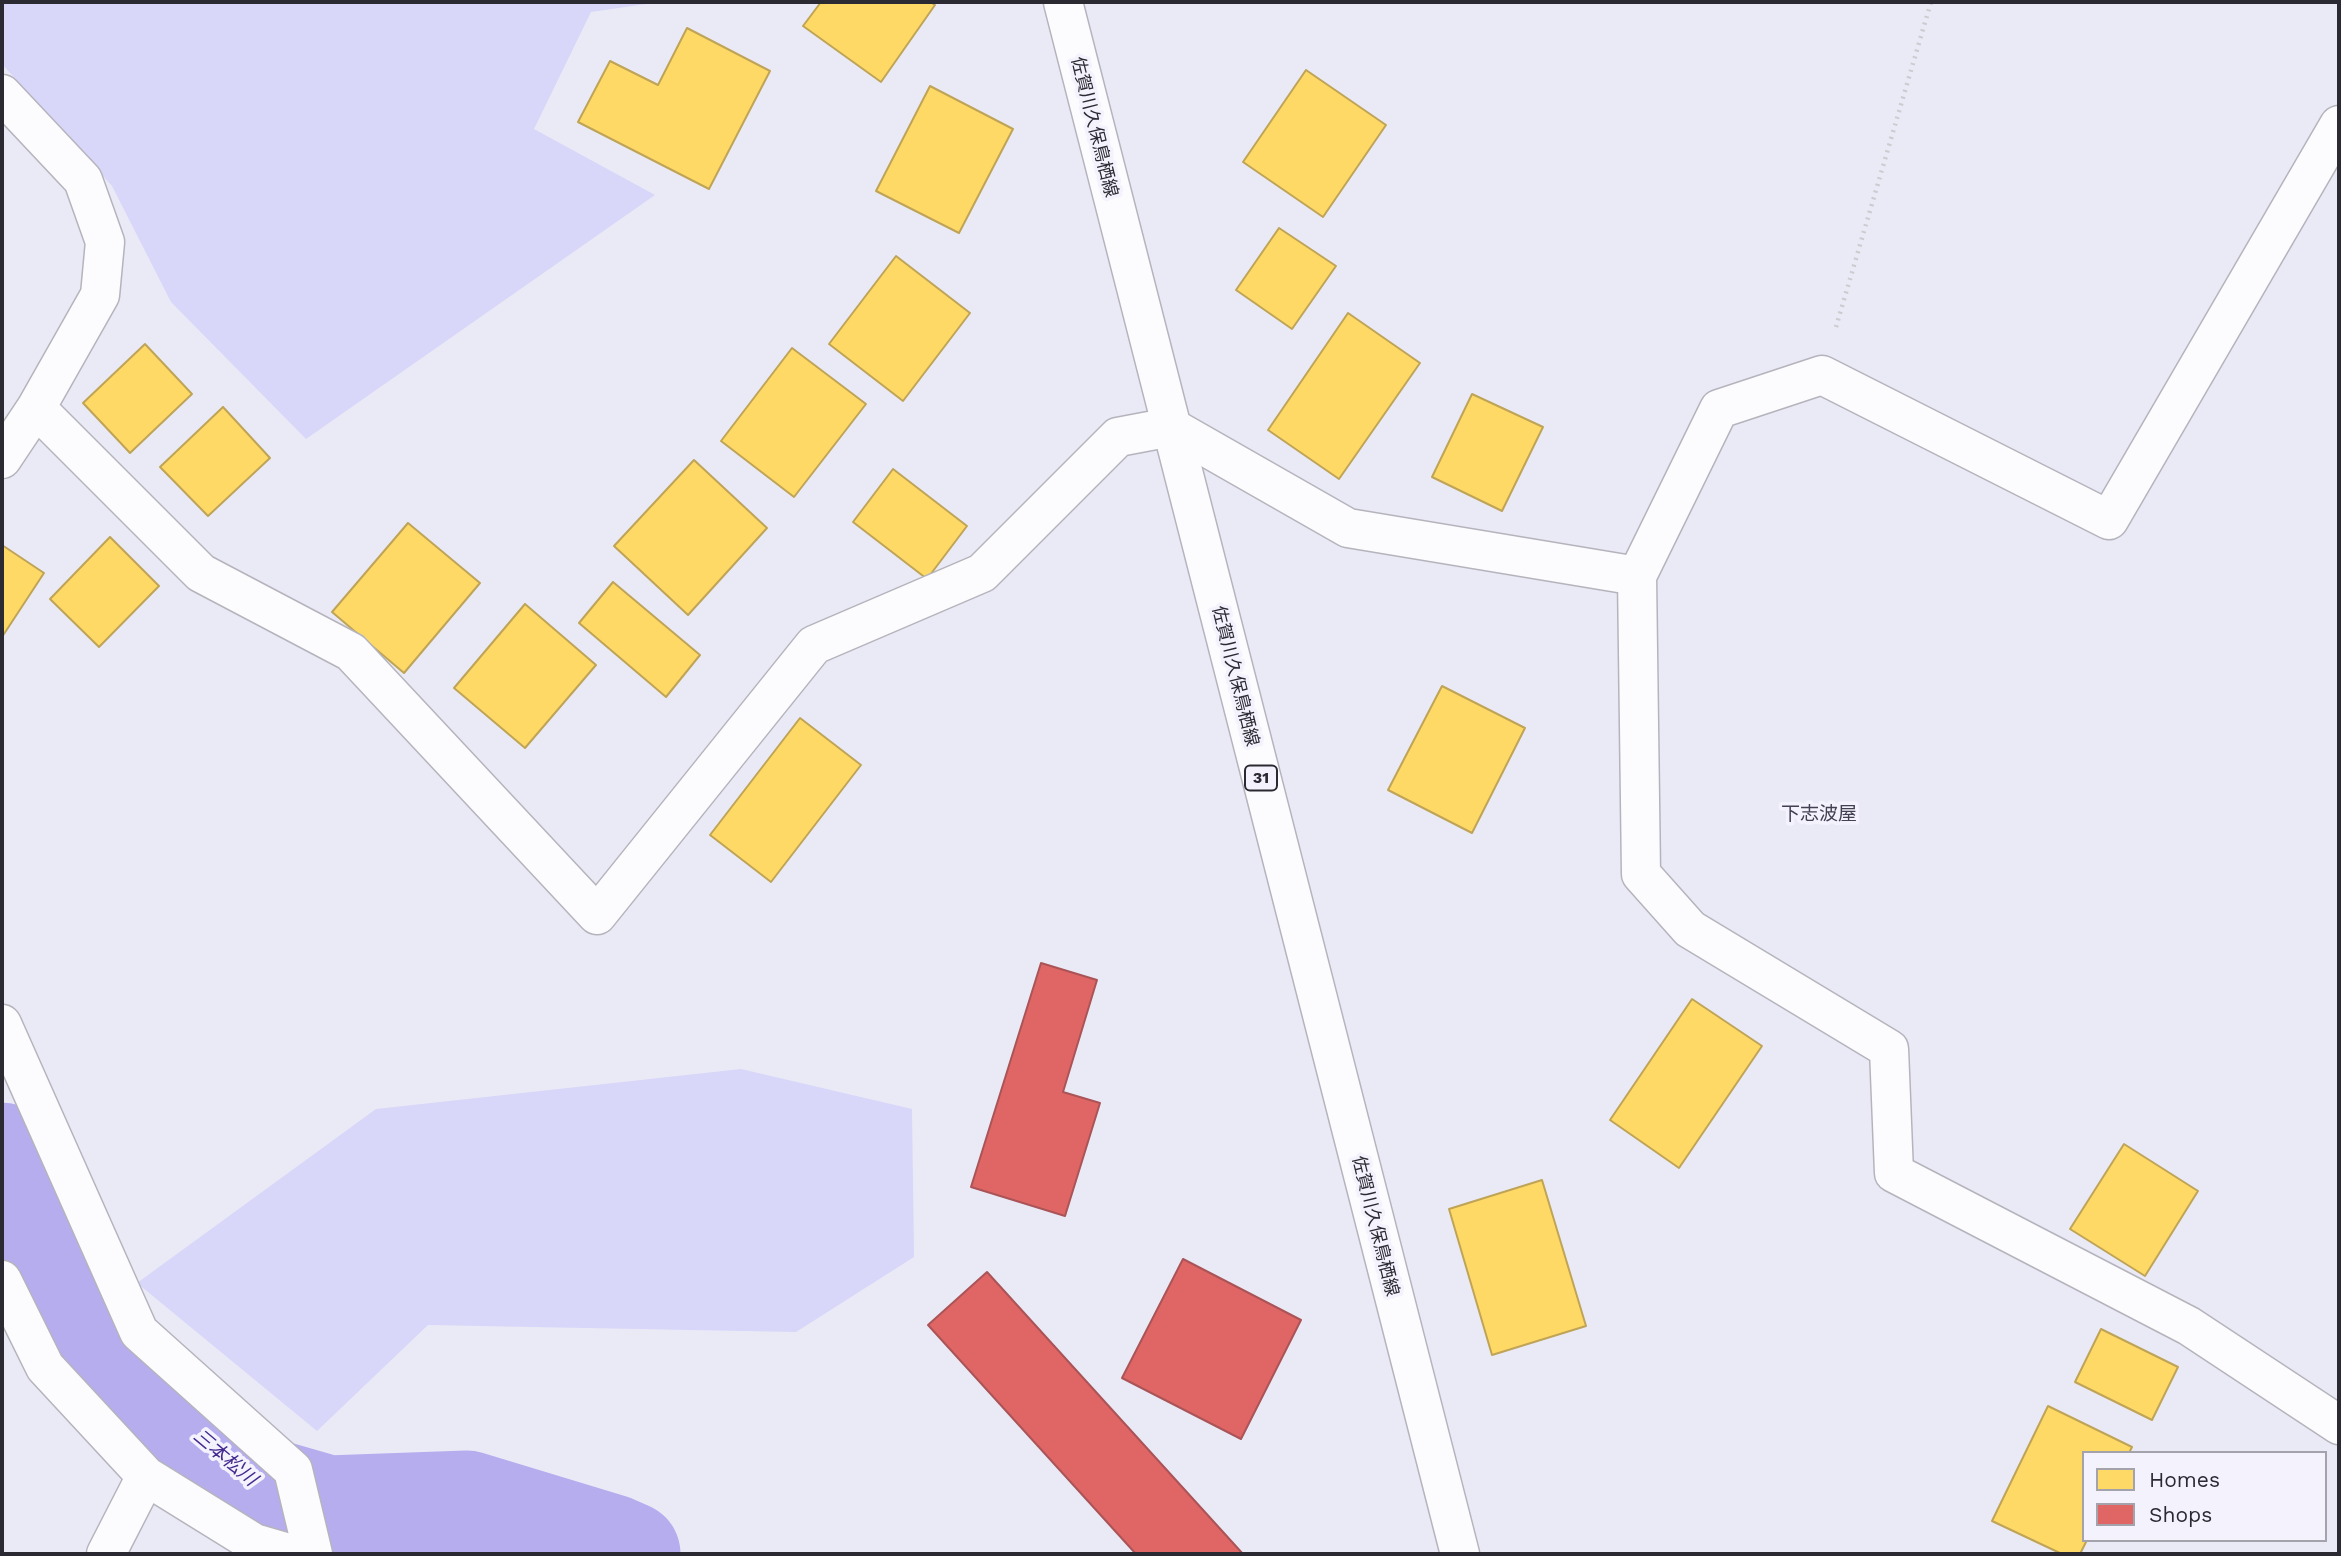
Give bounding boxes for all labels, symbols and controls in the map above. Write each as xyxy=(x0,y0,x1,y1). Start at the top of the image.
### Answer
street label: 佐賀川久保鳥栖線 xyxy=(1066,55,1122,199)
street label: 佐賀川久保鳥栖線 xyxy=(1207,604,1263,748)
road number: 31 xyxy=(1245,765,1277,790)
district label: 下志波屋 xyxy=(1781,803,1857,825)
street label: 佐賀川久保鳥栖線 xyxy=(1347,1154,1403,1298)
water label: 三本松川 xyxy=(189,1425,261,1491)
legend xyxy=(2082,1451,2327,1542)
text: Homes xyxy=(2149,1467,2220,1492)
text: Shops xyxy=(2149,1502,2212,1527)

